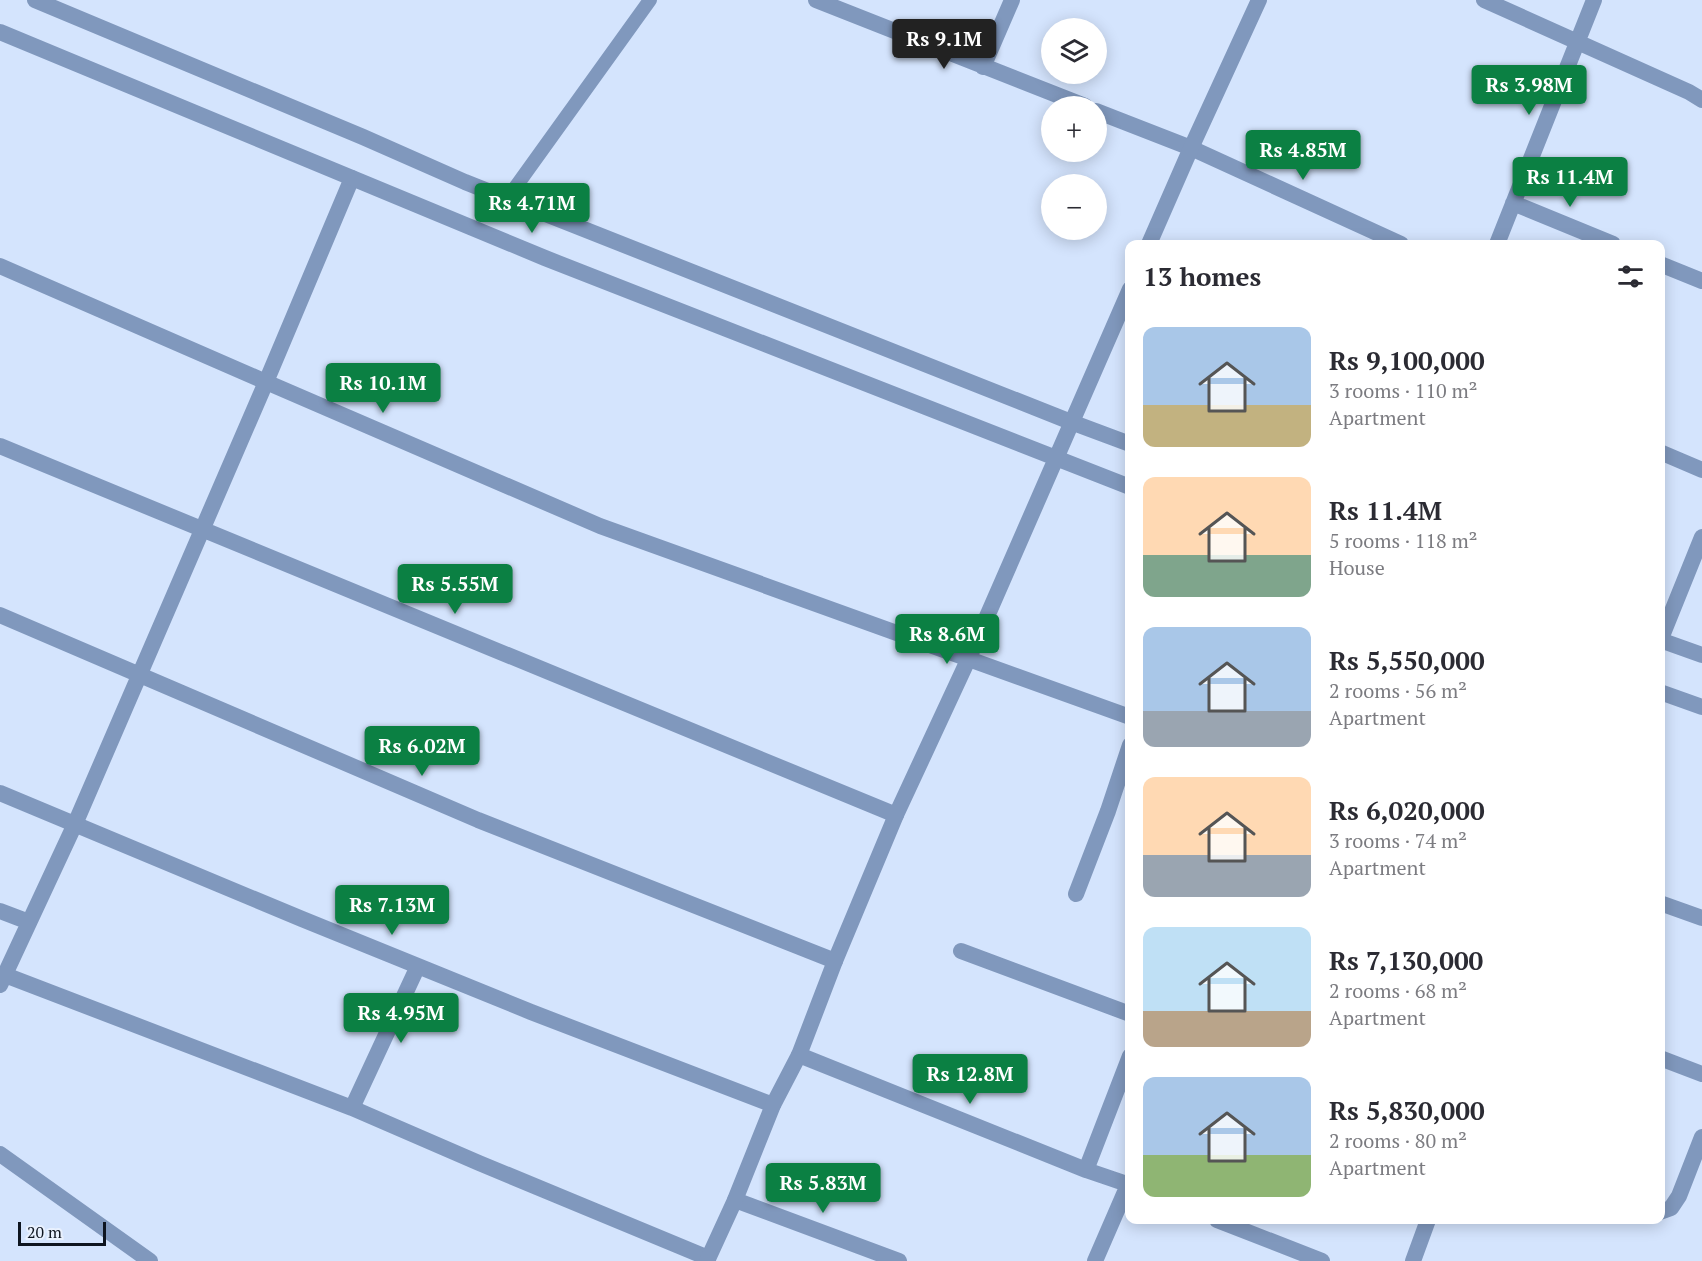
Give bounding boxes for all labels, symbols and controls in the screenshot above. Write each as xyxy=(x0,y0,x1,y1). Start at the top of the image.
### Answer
map controls xyxy=(1041,18,1107,240)
button: layers xyxy=(1041,18,1107,84)
pin: Rs 9.1M xyxy=(889,19,999,70)
text: Rs 9.1M xyxy=(906,25,982,52)
pin: Rs 3.98M xyxy=(1467,65,1591,116)
text: Rs 3.98M xyxy=(1486,71,1572,98)
button: + xyxy=(1041,96,1107,162)
pin: Rs 4.85M xyxy=(1241,130,1365,181)
text: Rs 4.85M xyxy=(1260,136,1346,163)
pin: Rs 11.4M xyxy=(1508,157,1632,208)
text: Rs 11.4M xyxy=(1527,163,1613,190)
button: − xyxy=(1041,174,1107,240)
pin: Rs 4.71M xyxy=(470,183,594,234)
text: Rs 4.71M xyxy=(489,189,575,216)
text: 13 homes xyxy=(1143,259,1261,293)
icon: filters xyxy=(1614,260,1647,293)
text: Rs 9,100,000 xyxy=(1329,343,1485,377)
icon: home xyxy=(1191,351,1263,423)
pin: Rs 10.1M xyxy=(321,363,445,414)
text: Rs 10.1M xyxy=(340,369,426,396)
text: 3 rooms · 110 m² xyxy=(1329,377,1477,404)
text: Apartment xyxy=(1329,404,1426,431)
text: Rs 11.4M xyxy=(1329,493,1442,527)
icon: home xyxy=(1191,501,1263,573)
text: 5 rooms · 118 m² xyxy=(1329,527,1477,554)
text: House xyxy=(1329,554,1385,581)
pin: Rs 5.55M xyxy=(393,564,517,615)
text: Rs 5.55M xyxy=(412,570,498,597)
pin: Rs 8.6M xyxy=(892,614,1002,665)
text: Rs 8.6M xyxy=(909,620,985,647)
text: Rs 5,550,000 xyxy=(1329,643,1485,677)
icon: home xyxy=(1191,651,1263,723)
text: 2 rooms · 56 m² xyxy=(1329,677,1467,704)
text: Apartment xyxy=(1329,704,1426,731)
pin: Rs 6.02M xyxy=(360,726,484,777)
text: Rs 6.02M xyxy=(379,732,465,759)
text: Rs 6,020,000 xyxy=(1329,793,1485,827)
icon: home xyxy=(1191,801,1263,873)
text: 3 rooms · 74 m² xyxy=(1329,827,1467,854)
text: Apartment xyxy=(1329,854,1426,881)
pin: Rs 7.13M xyxy=(330,885,454,936)
text: Rs 7.13M xyxy=(349,891,435,918)
text: Rs 7,130,000 xyxy=(1329,943,1483,977)
icon: home xyxy=(1191,951,1263,1023)
text: 2 rooms · 68 m² xyxy=(1329,977,1467,1004)
pin: Rs 4.95M xyxy=(339,993,463,1044)
text: Rs 4.95M xyxy=(358,999,444,1026)
text: Apartment xyxy=(1329,1004,1426,1031)
pin: Rs 12.8M xyxy=(908,1054,1032,1105)
text: Rs 12.8M xyxy=(927,1060,1013,1087)
text: Rs 5,830,000 xyxy=(1329,1093,1485,1127)
icon: home xyxy=(1191,1101,1263,1173)
text: 2 rooms · 80 m² xyxy=(1329,1127,1467,1154)
text: Apartment xyxy=(1329,1154,1426,1181)
pin: Rs 5.83M xyxy=(761,1163,885,1214)
text: Rs 5.83M xyxy=(780,1169,866,1196)
scale bar xyxy=(18,1219,106,1246)
text: 20 m xyxy=(27,1221,62,1243)

